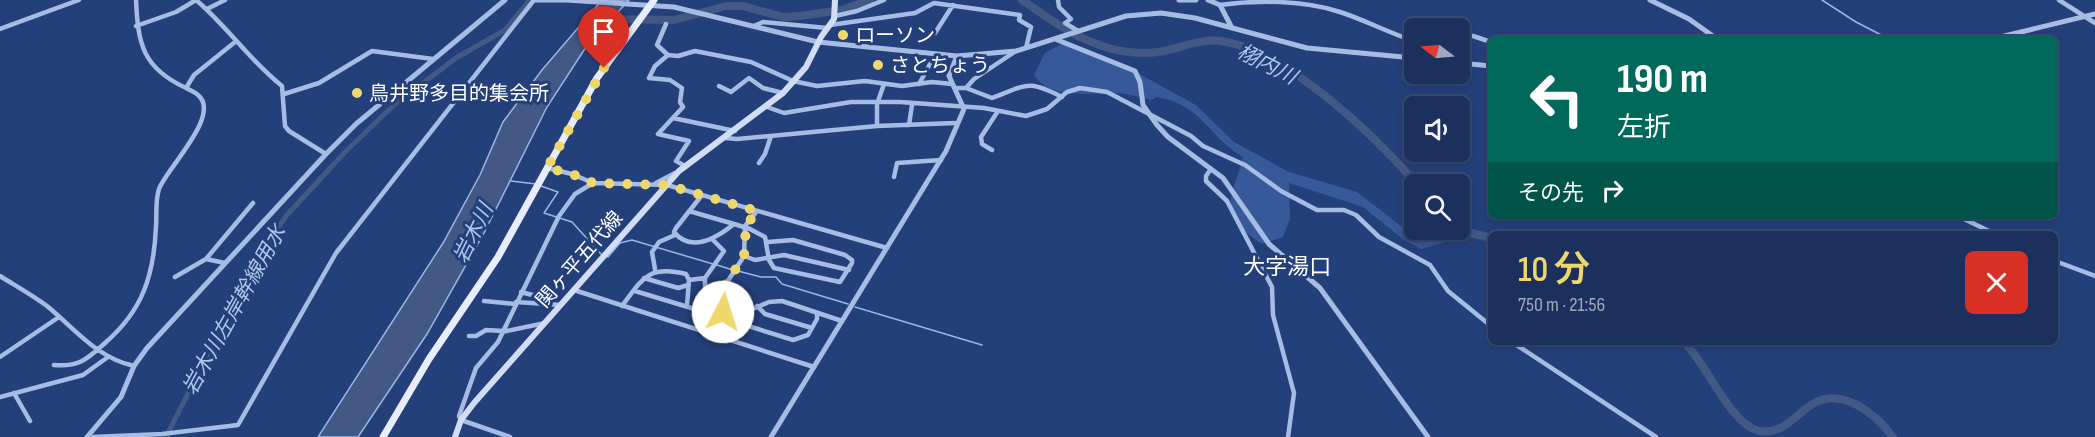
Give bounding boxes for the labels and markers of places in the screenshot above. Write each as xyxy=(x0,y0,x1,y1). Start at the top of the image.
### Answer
pin xyxy=(578,6,629,68)
place label: ローソン xyxy=(855,24,935,48)
marker: ローソン xyxy=(836,28,850,42)
place label: さとちょう xyxy=(890,54,990,78)
marker: さとちょう xyxy=(871,58,885,72)
place label: 鳥井野多目的集会所 xyxy=(369,82,549,106)
marker: 鳥井野多目的集会所 xyxy=(350,86,364,100)

